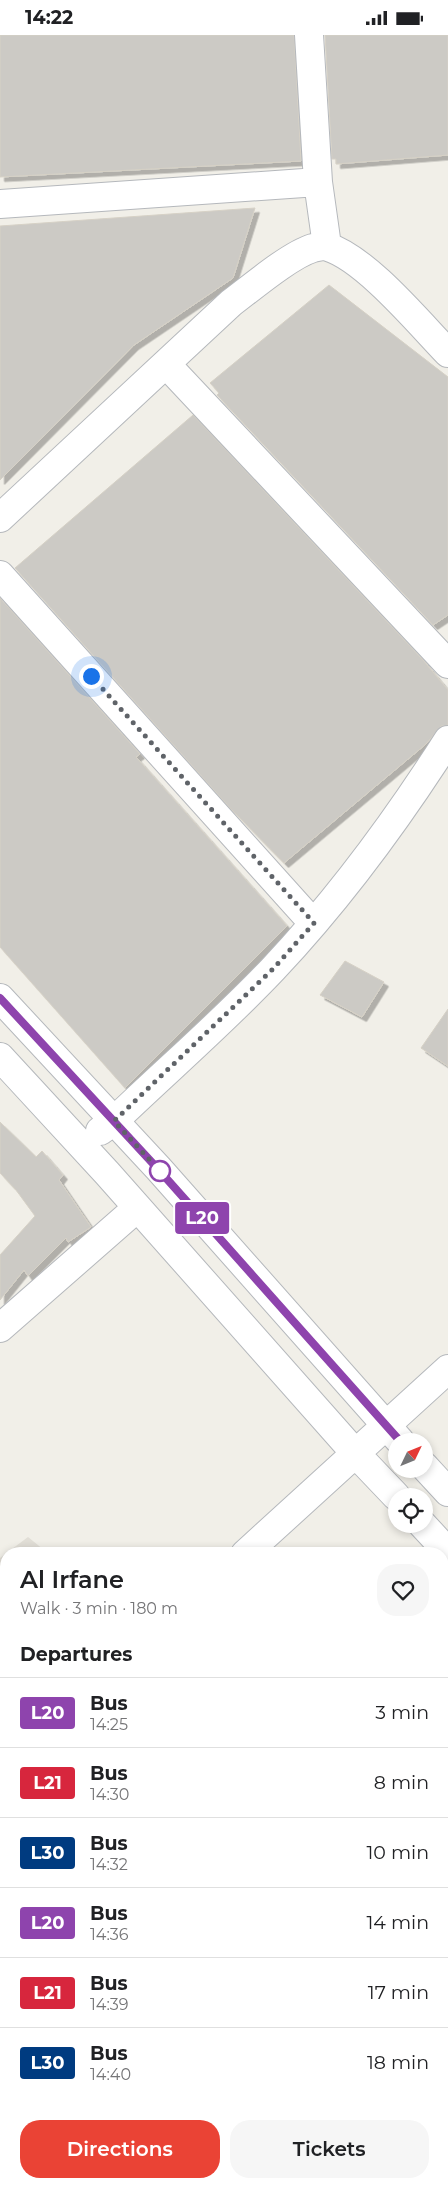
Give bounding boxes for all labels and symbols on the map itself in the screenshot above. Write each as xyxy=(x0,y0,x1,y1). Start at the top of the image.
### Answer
your location xyxy=(79,664,104,689)
unlabelled marker xyxy=(149,1160,171,1182)
line badge: L20 xyxy=(173,1202,231,1234)
north arrow xyxy=(388,1433,432,1477)

